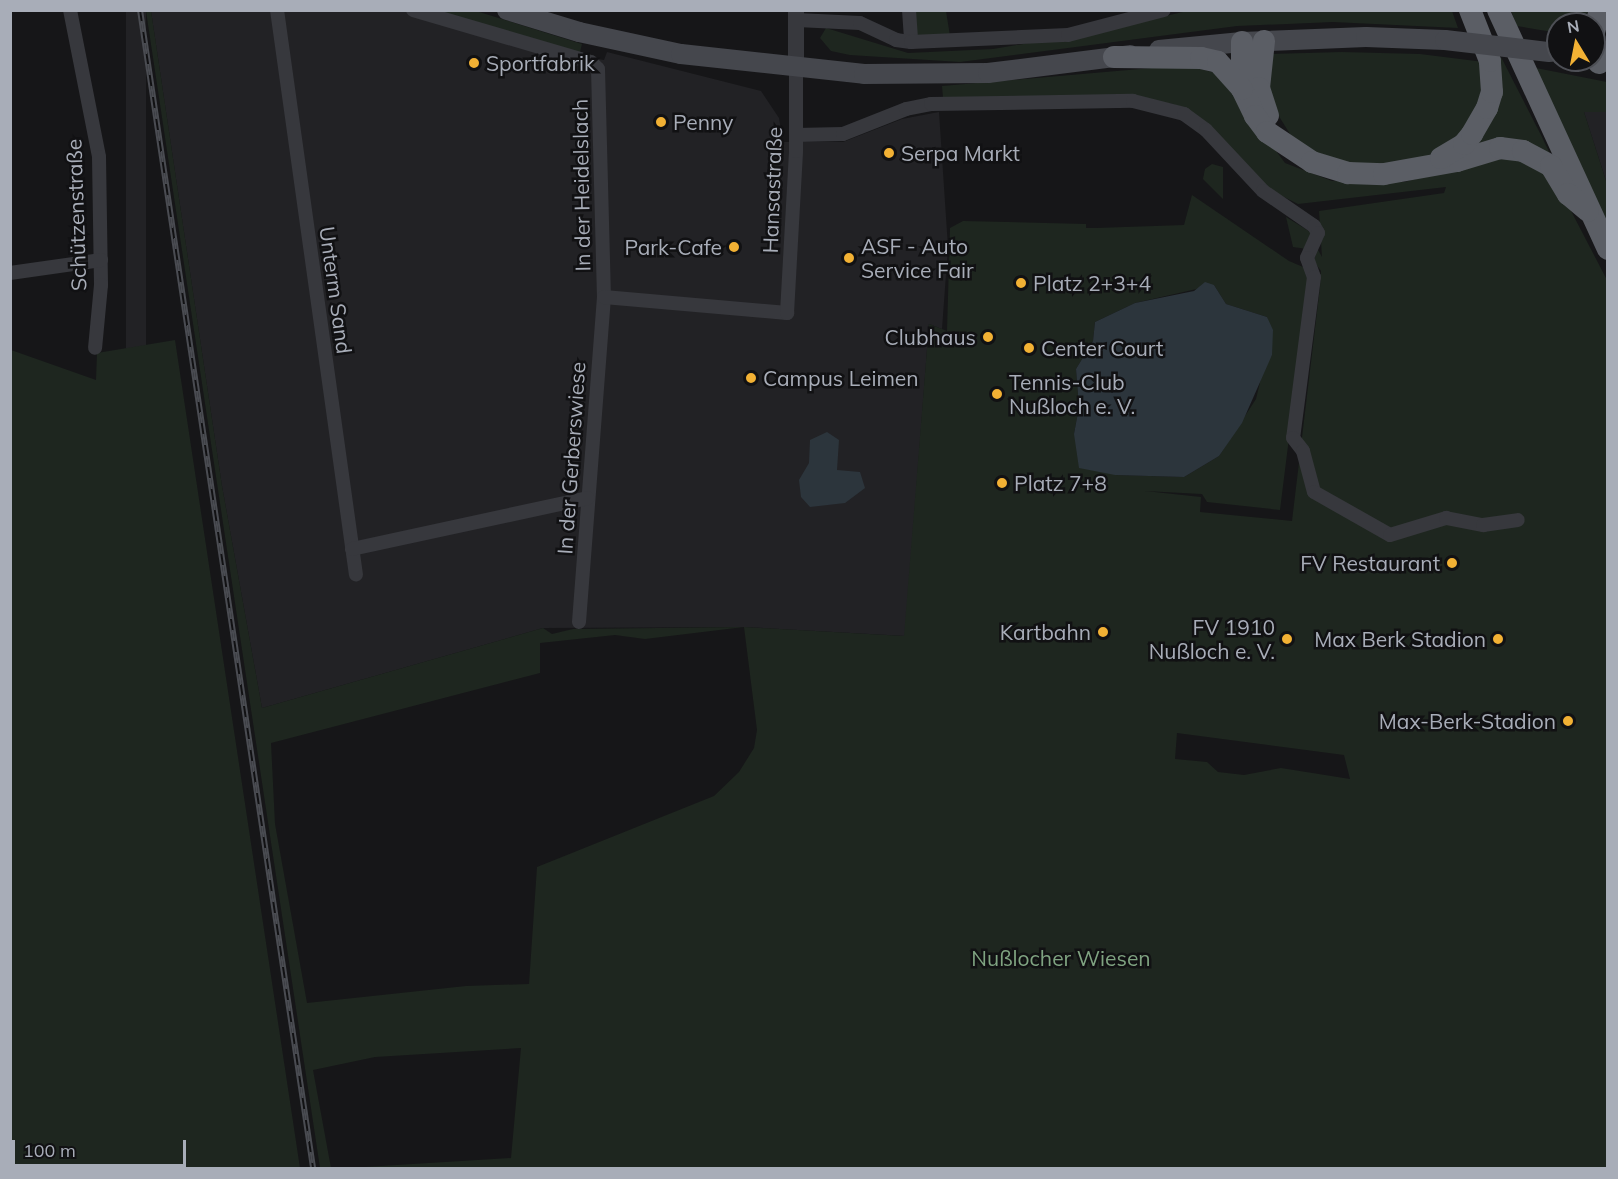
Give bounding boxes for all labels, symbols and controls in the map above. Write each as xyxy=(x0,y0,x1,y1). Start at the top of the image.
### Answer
north arrow xyxy=(1546,12,1606,72)
text: N xyxy=(1566,15,1581,37)
place label: Sportfabrik xyxy=(486,50,595,76)
marker: Sportfabrik xyxy=(467,56,481,70)
street label: In der Heidelslach xyxy=(567,98,595,272)
place label: Penny xyxy=(673,109,733,135)
marker: Penny xyxy=(654,115,668,129)
street label: Hansastraße xyxy=(757,126,787,254)
street label: Schützenstraße xyxy=(61,139,91,291)
place label: Serpa Markt xyxy=(901,140,1020,166)
marker: Serpa Markt xyxy=(882,146,896,160)
street label: Unterm Sand xyxy=(315,225,357,355)
place label: ASF - Auto Service Fair xyxy=(861,233,974,283)
place label: Park-Cafe xyxy=(625,234,722,260)
marker: Park-Cafe xyxy=(727,240,741,254)
marker: ASF - Auto Service Fair xyxy=(842,251,856,265)
place label: Platz 2+3+4 xyxy=(1033,270,1151,296)
marker: Platz 2+3+4 xyxy=(1014,276,1028,290)
place label: Clubhaus xyxy=(884,324,976,350)
marker: Clubhaus xyxy=(981,330,995,344)
place label: Center Court xyxy=(1041,335,1163,361)
marker: Center Court xyxy=(1022,341,1036,355)
street label: In der Gerberswiese xyxy=(552,361,590,555)
place label: Campus Leimen xyxy=(763,365,919,391)
place label: Tennis-Club Nußloch e. V. xyxy=(1009,369,1135,419)
marker: Campus Leimen xyxy=(744,371,758,385)
marker: Tennis-Club Nußloch e. V. xyxy=(990,387,1004,401)
place label: Platz 7+8 xyxy=(1014,470,1107,496)
marker: Platz 7+8 xyxy=(995,476,1009,490)
place label: FV Restaurant xyxy=(1300,550,1440,576)
marker: FV Restaurant xyxy=(1445,556,1459,570)
place label: FV 1910 Nußloch e. V. xyxy=(1149,614,1275,664)
place label: Kartbahn xyxy=(1000,619,1091,645)
marker: Kartbahn xyxy=(1096,625,1110,639)
place label: Max Berk Stadion xyxy=(1314,626,1486,652)
marker: FV 1910 Nußloch e. V. xyxy=(1280,632,1294,646)
marker: Max Berk Stadion xyxy=(1491,632,1505,646)
place label: Max-Berk-Stadion xyxy=(1379,708,1556,734)
marker: Max-Berk-Stadion xyxy=(1561,714,1575,728)
park label: Nußlocher Wiesen xyxy=(971,945,1151,971)
scale bar xyxy=(15,1128,189,1166)
text: 100 m xyxy=(23,1139,76,1162)

